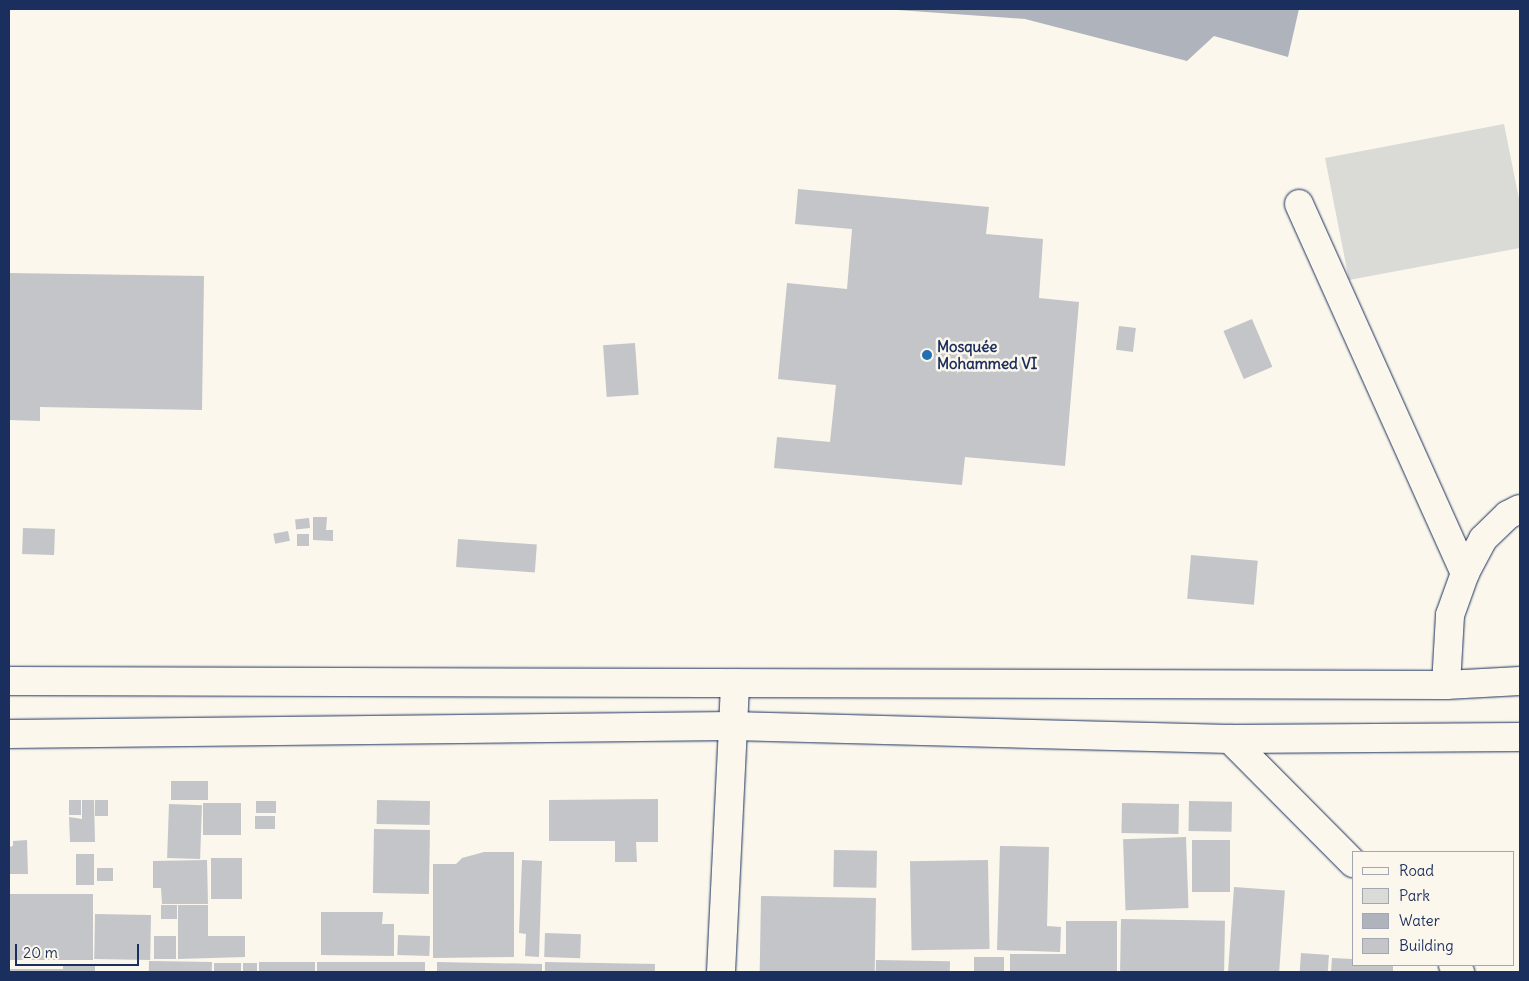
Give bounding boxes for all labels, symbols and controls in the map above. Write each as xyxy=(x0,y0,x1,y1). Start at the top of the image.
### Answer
place label: Mosquée Mohammed VI xyxy=(937,337,1037,372)
marker: Mosquée Mohammed VI xyxy=(921,349,933,361)
legend xyxy=(1352,851,1514,966)
text: Road xyxy=(1399,861,1434,880)
text: Park xyxy=(1399,886,1430,905)
text: Water xyxy=(1399,911,1440,930)
scale bar xyxy=(18,934,141,966)
text: Building xyxy=(1399,936,1454,955)
text: 20 m xyxy=(23,943,58,962)

